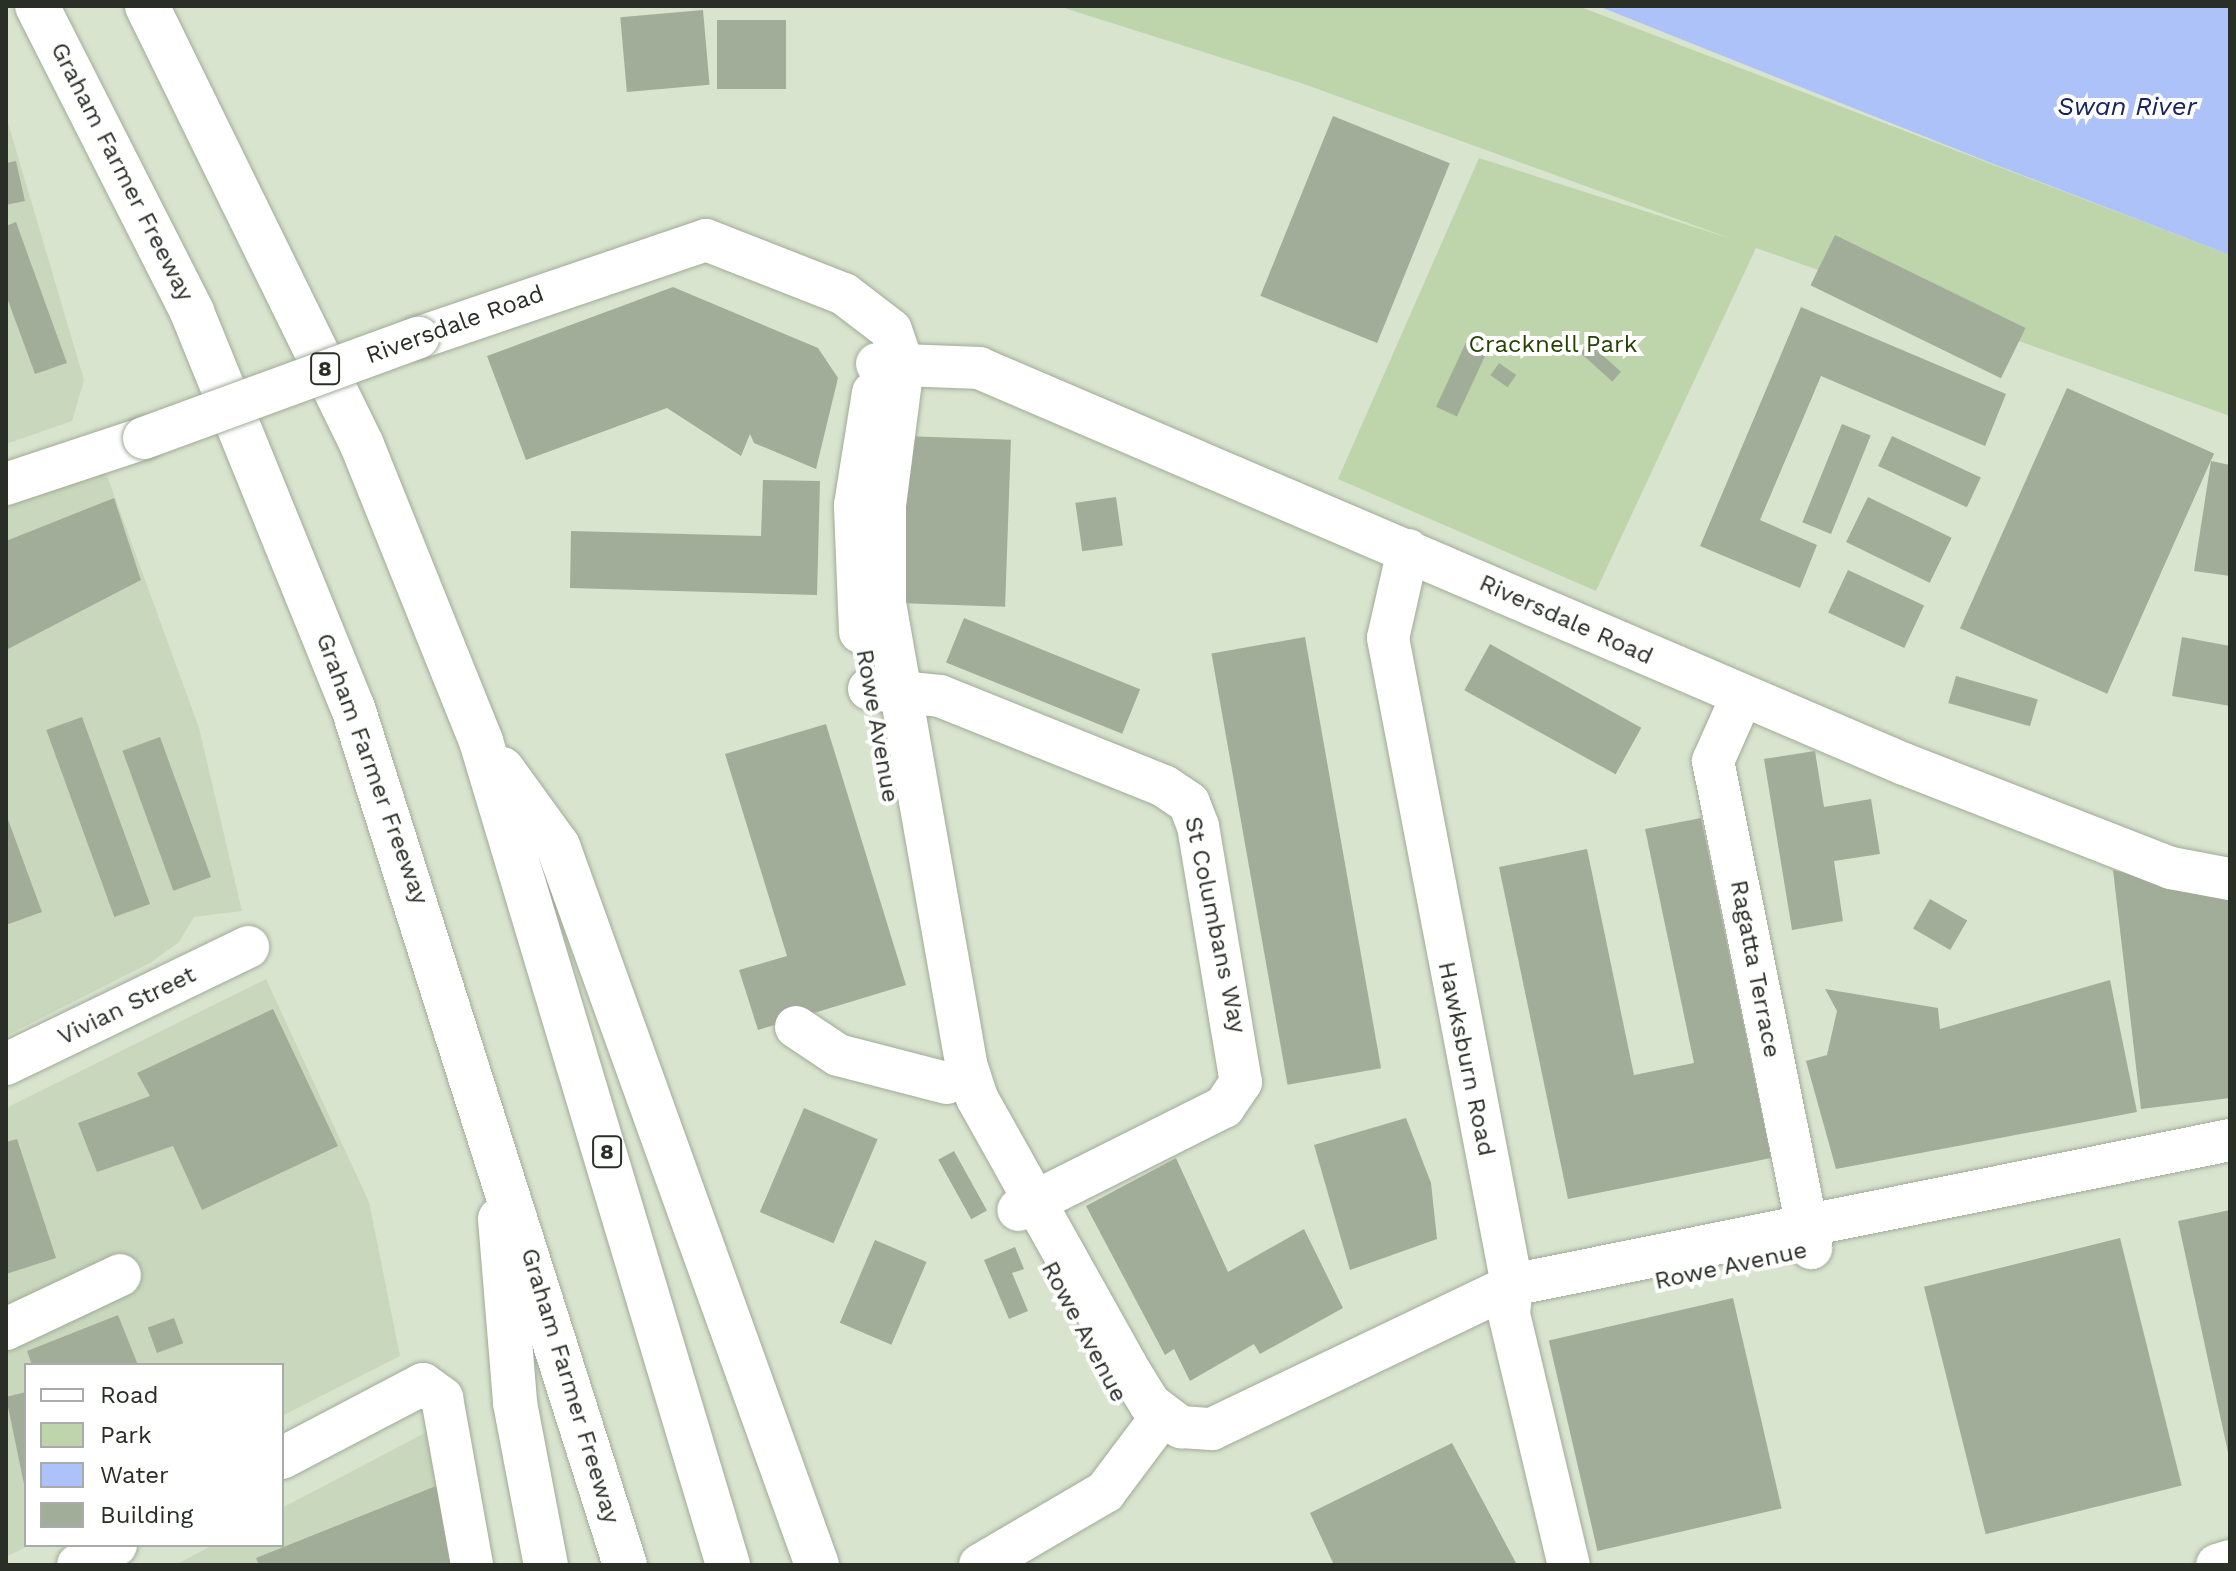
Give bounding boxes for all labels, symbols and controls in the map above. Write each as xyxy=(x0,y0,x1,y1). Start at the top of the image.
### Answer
street label: Graham Farmer Freeway xyxy=(44,38,200,306)
water label: Swan River xyxy=(2057,91,2197,123)
street label: Riversdale Road xyxy=(362,279,548,371)
park label: Cracknell Park xyxy=(1468,331,1638,359)
road number: 8 xyxy=(309,351,341,387)
street label: Riversdale Road xyxy=(1475,569,1657,671)
street label: Graham Farmer Freeway xyxy=(309,629,435,909)
street label: Rowe Avenue xyxy=(849,647,905,805)
street label: St Columbans Way xyxy=(1178,814,1252,1036)
street label: Ragatta Terrace xyxy=(1724,877,1786,1061)
street label: Hawksburn Road xyxy=(1431,959,1501,1159)
street label: Vivian Street xyxy=(53,960,201,1052)
road number: 8 xyxy=(591,1134,623,1170)
street label: Rowe Avenue xyxy=(1652,1236,1810,1296)
street label: Graham Farmer Freeway xyxy=(514,1245,626,1527)
street label: Rowe Avenue xyxy=(1035,1256,1133,1408)
legend xyxy=(24,1363,284,1547)
text: Road xyxy=(100,1381,159,1409)
text: Park xyxy=(100,1421,152,1449)
text: Water xyxy=(100,1461,169,1489)
text: Building xyxy=(100,1501,193,1529)

